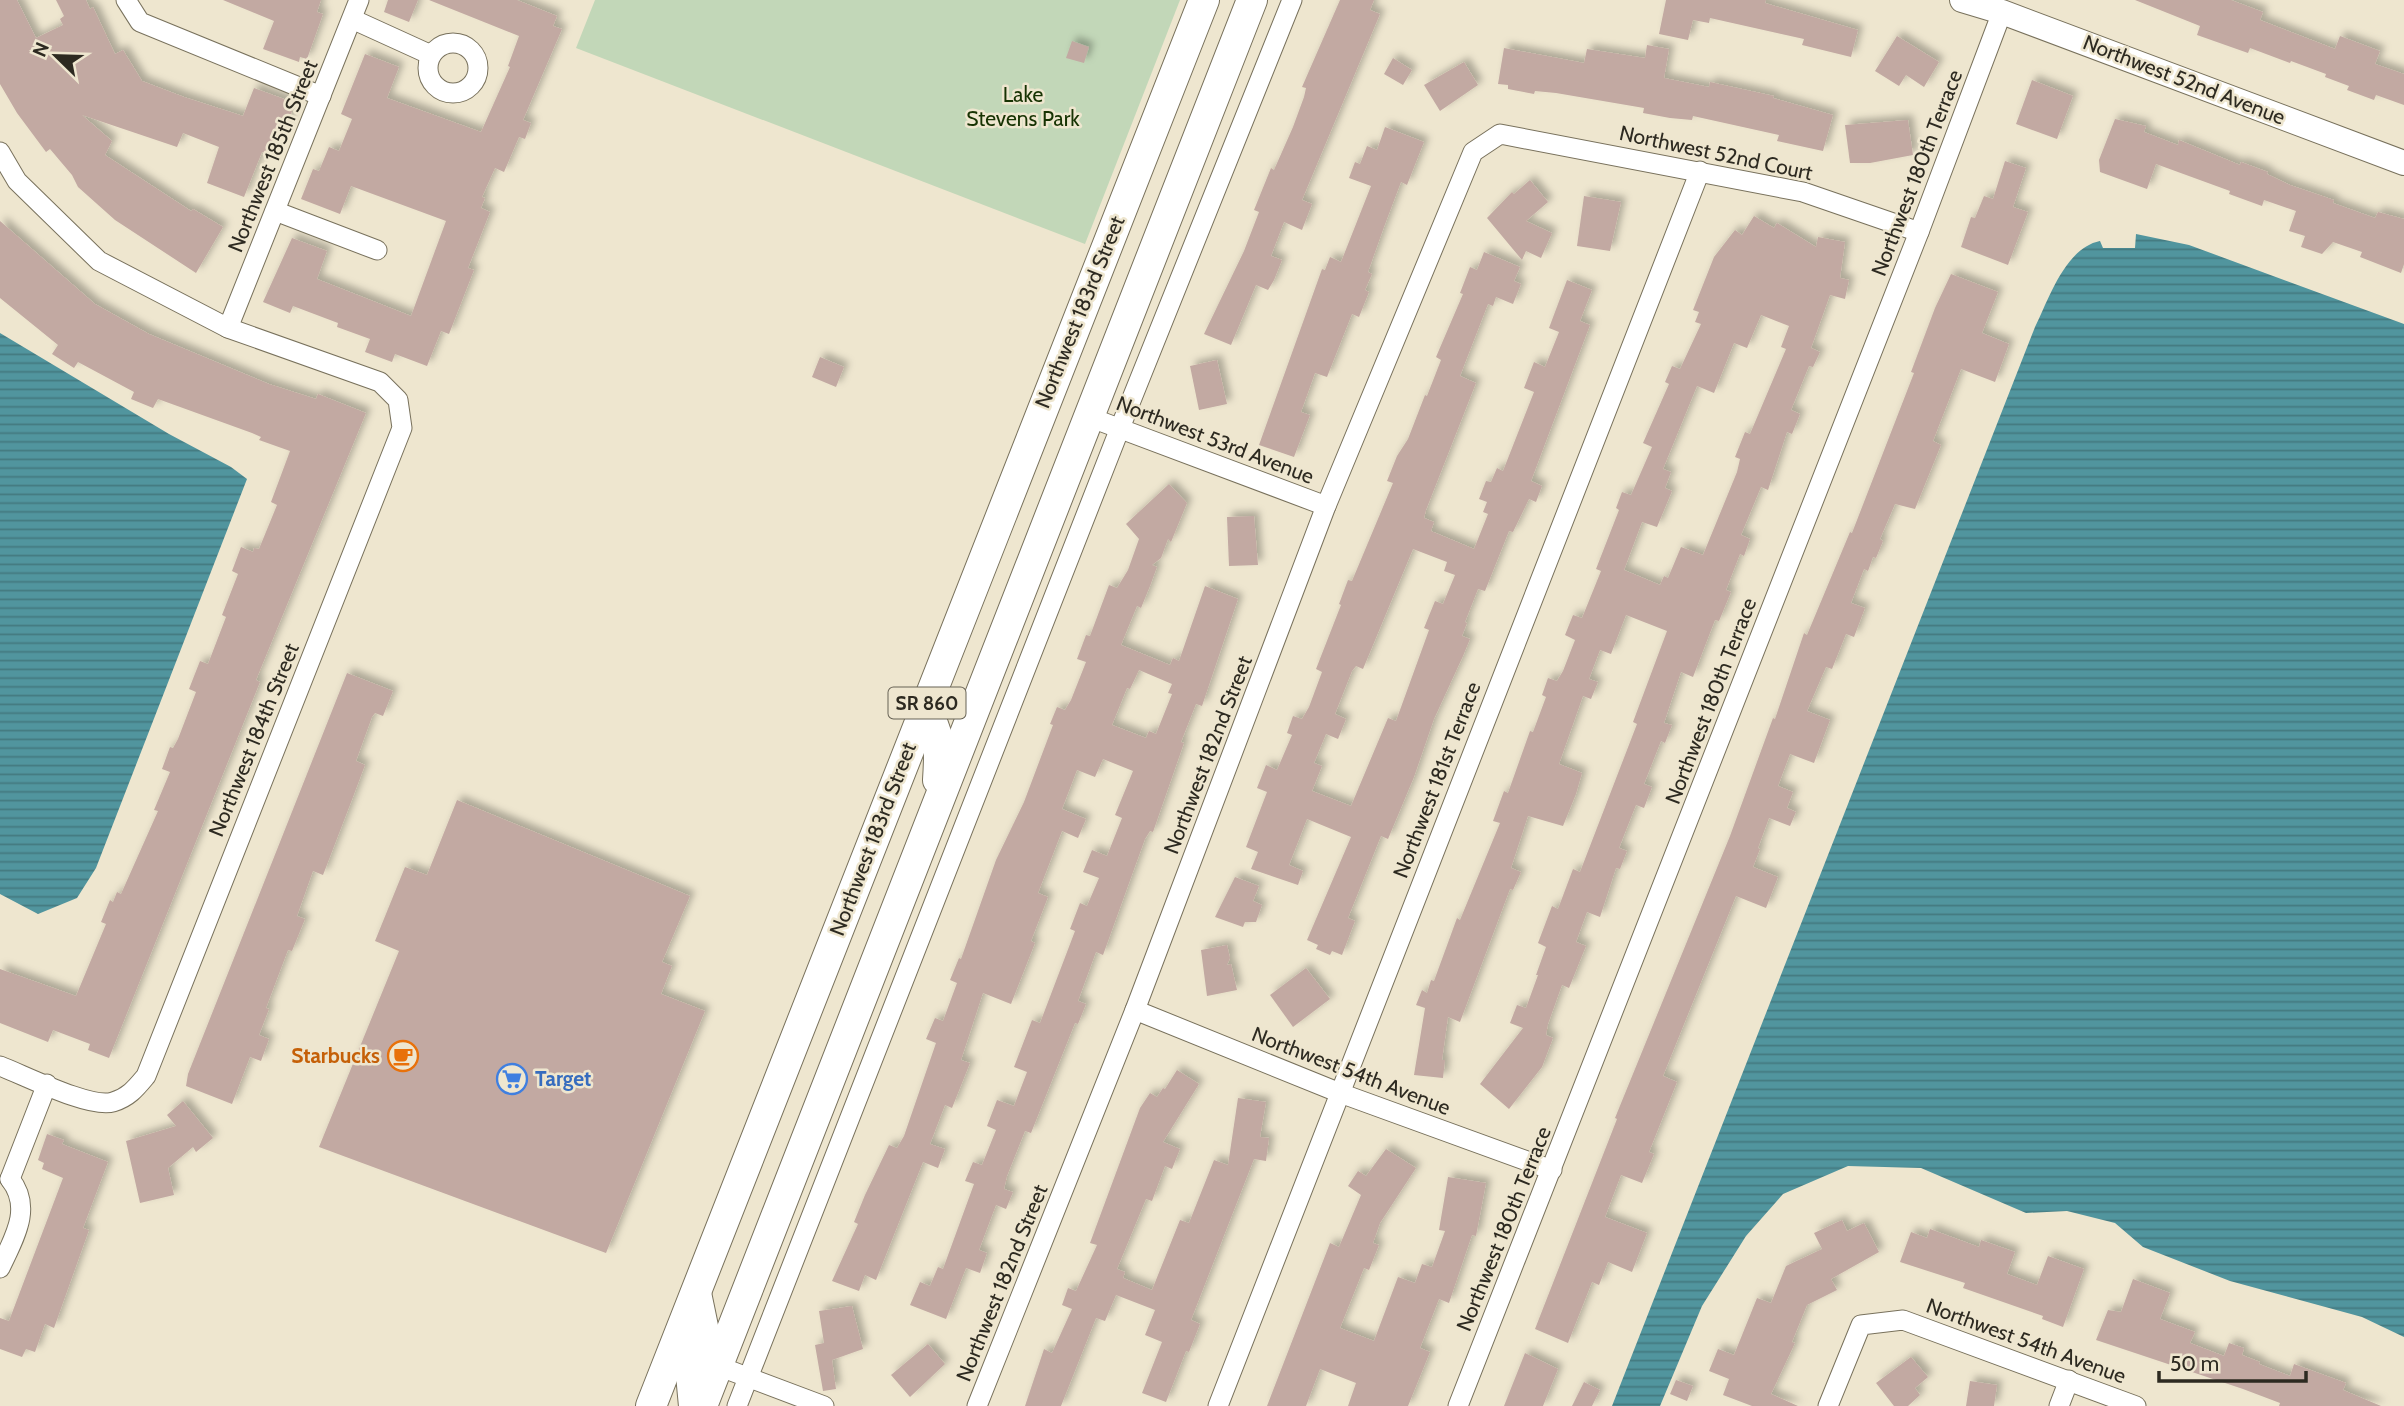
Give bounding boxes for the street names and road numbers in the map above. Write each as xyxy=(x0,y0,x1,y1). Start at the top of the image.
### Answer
street label: Northwest 52nd Avenue xyxy=(2080,29,2289,130)
street label: Northwest 185th Street xyxy=(222,56,323,256)
street label: Northwest 180th Terrace xyxy=(1866,66,1967,279)
street label: Northwest 52nd Court xyxy=(1617,120,1815,185)
street label: Northwest 183rd Street xyxy=(1030,212,1130,412)
street label: Northwest 53rd Avenue xyxy=(1113,390,1318,489)
street label: Northwest 180th Terrace xyxy=(1660,594,1761,807)
street label: Northwest 184th Street xyxy=(203,640,304,840)
street label: Northwest 182nd Street xyxy=(1158,652,1257,857)
street label: Northwest 181st Terrace xyxy=(1388,678,1486,881)
road number: SR 860 xyxy=(888,688,965,718)
street label: Northwest 183rd Street xyxy=(824,739,921,939)
street label: Northwest 54th Avenue xyxy=(1248,1021,1454,1120)
street label: Northwest 180th Terrace xyxy=(1451,1123,1556,1335)
street label: Northwest 182nd Street xyxy=(951,1181,1052,1385)
street label: Northwest 54th Avenue xyxy=(1923,1293,2130,1388)

